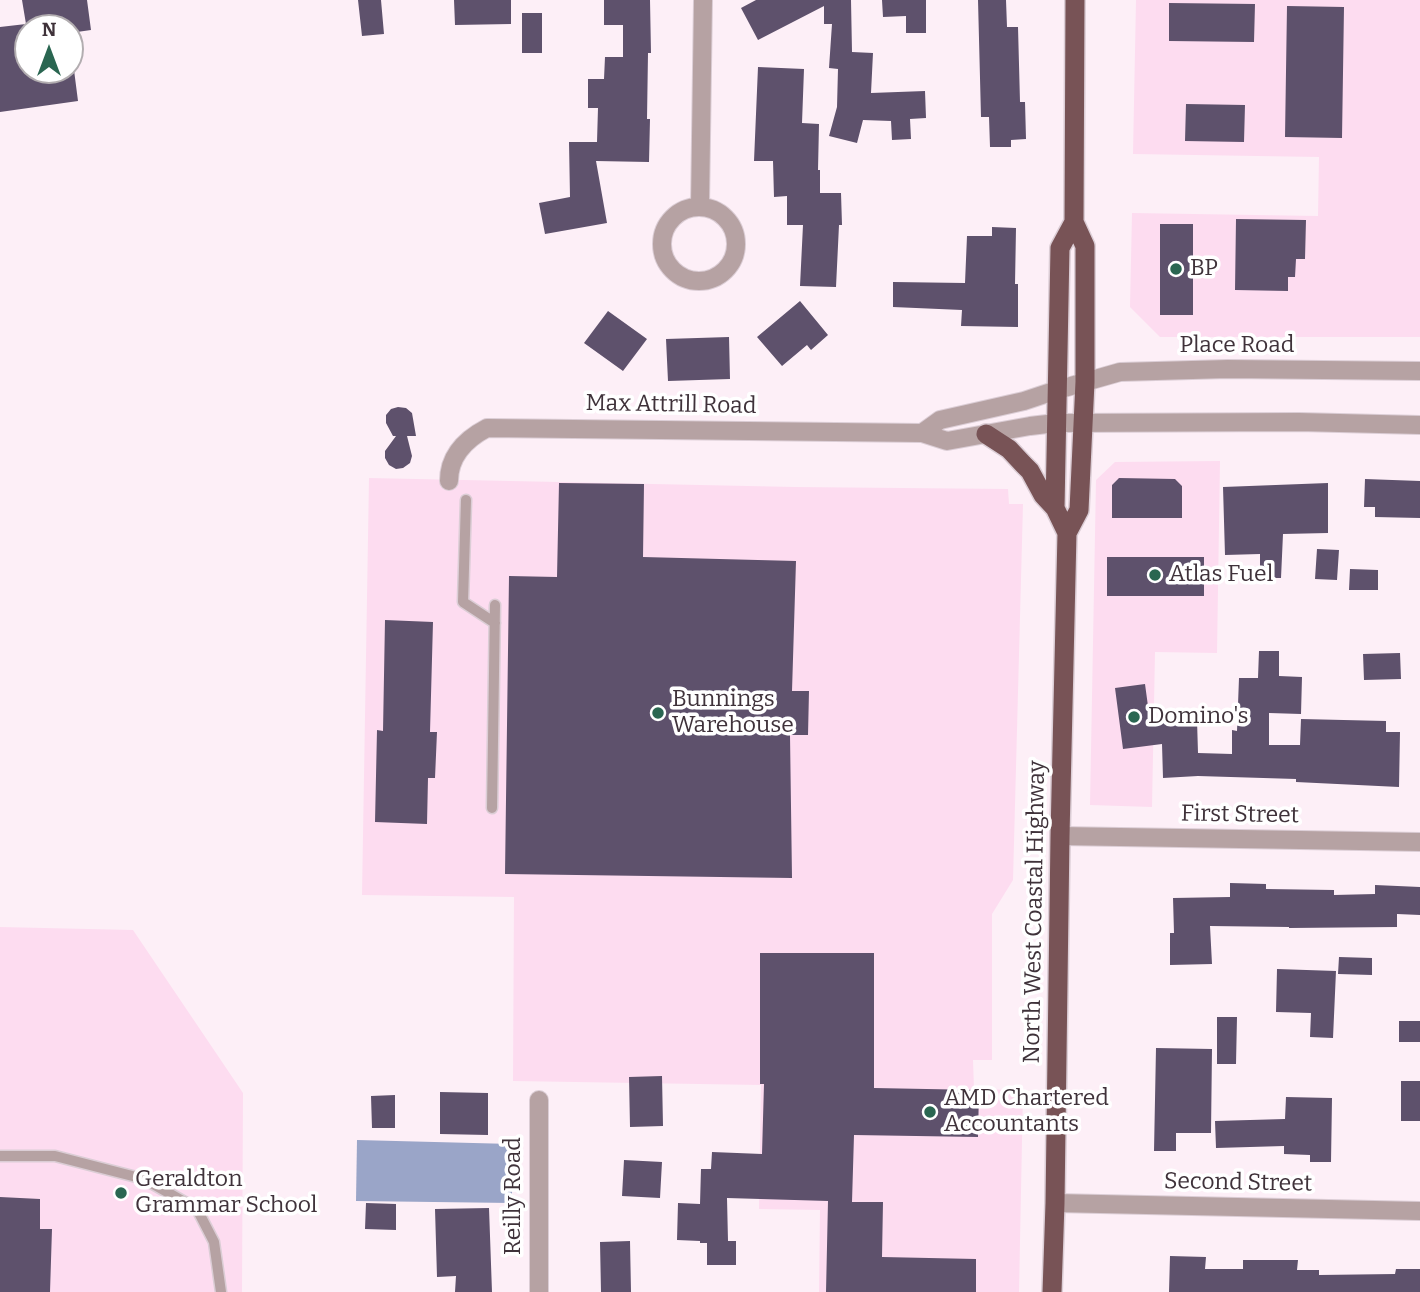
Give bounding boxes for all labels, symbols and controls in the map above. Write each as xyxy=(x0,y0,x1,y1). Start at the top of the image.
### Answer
north arrow xyxy=(14,14,84,84)
text: N xyxy=(42,18,56,41)
place label: BP xyxy=(1190,255,1218,283)
marker: BP xyxy=(1168,261,1184,277)
street label: Place Road xyxy=(1180,332,1294,360)
street label: Max Attrill Road xyxy=(585,390,757,420)
place label: Atlas Fuel xyxy=(1169,561,1273,589)
marker: Atlas Fuel xyxy=(1147,567,1163,583)
place label: Bunnings Warehouse xyxy=(672,686,794,740)
place label: Domino's xyxy=(1148,703,1248,731)
marker: Bunnings Warehouse xyxy=(650,705,666,721)
marker: Domino's xyxy=(1126,709,1142,725)
street label: North West Coastal Highway xyxy=(1019,760,1051,1064)
street label: First Street xyxy=(1181,800,1299,830)
place label: AMD Chartered Accountants xyxy=(944,1085,1109,1139)
marker: AMD Chartered Accountants xyxy=(922,1104,938,1120)
street label: Reilly Road xyxy=(500,1137,528,1255)
place label: Geraldton Grammar School xyxy=(135,1166,317,1220)
street label: Second Street xyxy=(1164,1168,1312,1198)
marker: Geraldton Grammar School xyxy=(113,1185,129,1201)

